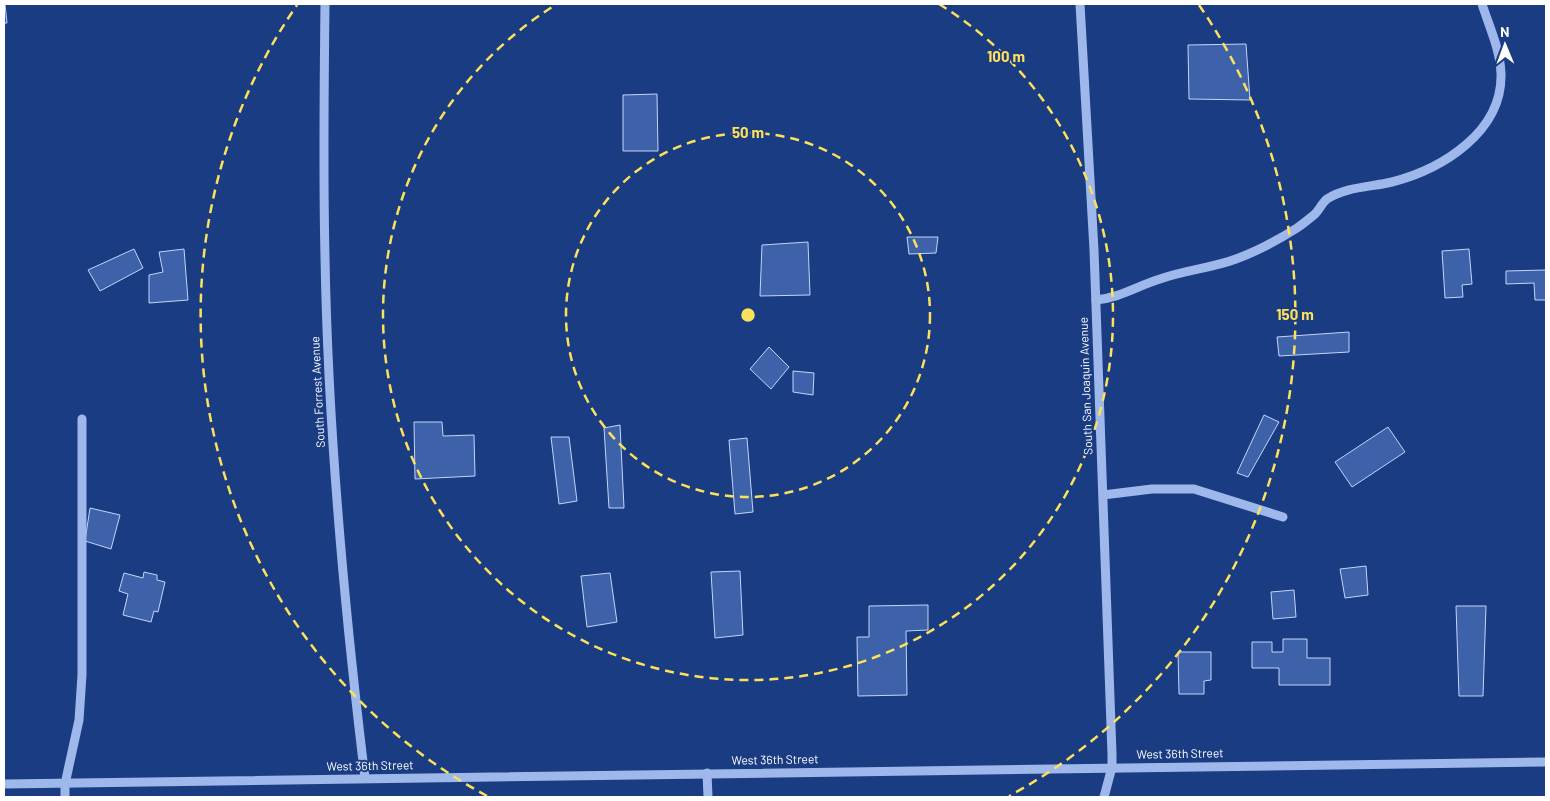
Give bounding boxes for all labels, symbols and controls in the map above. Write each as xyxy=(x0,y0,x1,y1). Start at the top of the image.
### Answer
north arrow xyxy=(1480,20,1530,70)
text: N xyxy=(1500,23,1510,40)
text: 100 m xyxy=(987,47,1025,65)
text: 50 m xyxy=(732,123,764,141)
text: 150 m xyxy=(1276,305,1314,323)
centre of rings xyxy=(739,306,757,324)
street label: South San Joaquin Avenue xyxy=(1076,317,1094,455)
street label: South Forrest Avenue xyxy=(307,336,327,448)
street label: West 36th Street xyxy=(1136,745,1224,761)
street label: West 36th Street xyxy=(731,751,819,767)
street label: West 36th Street xyxy=(326,757,414,773)

